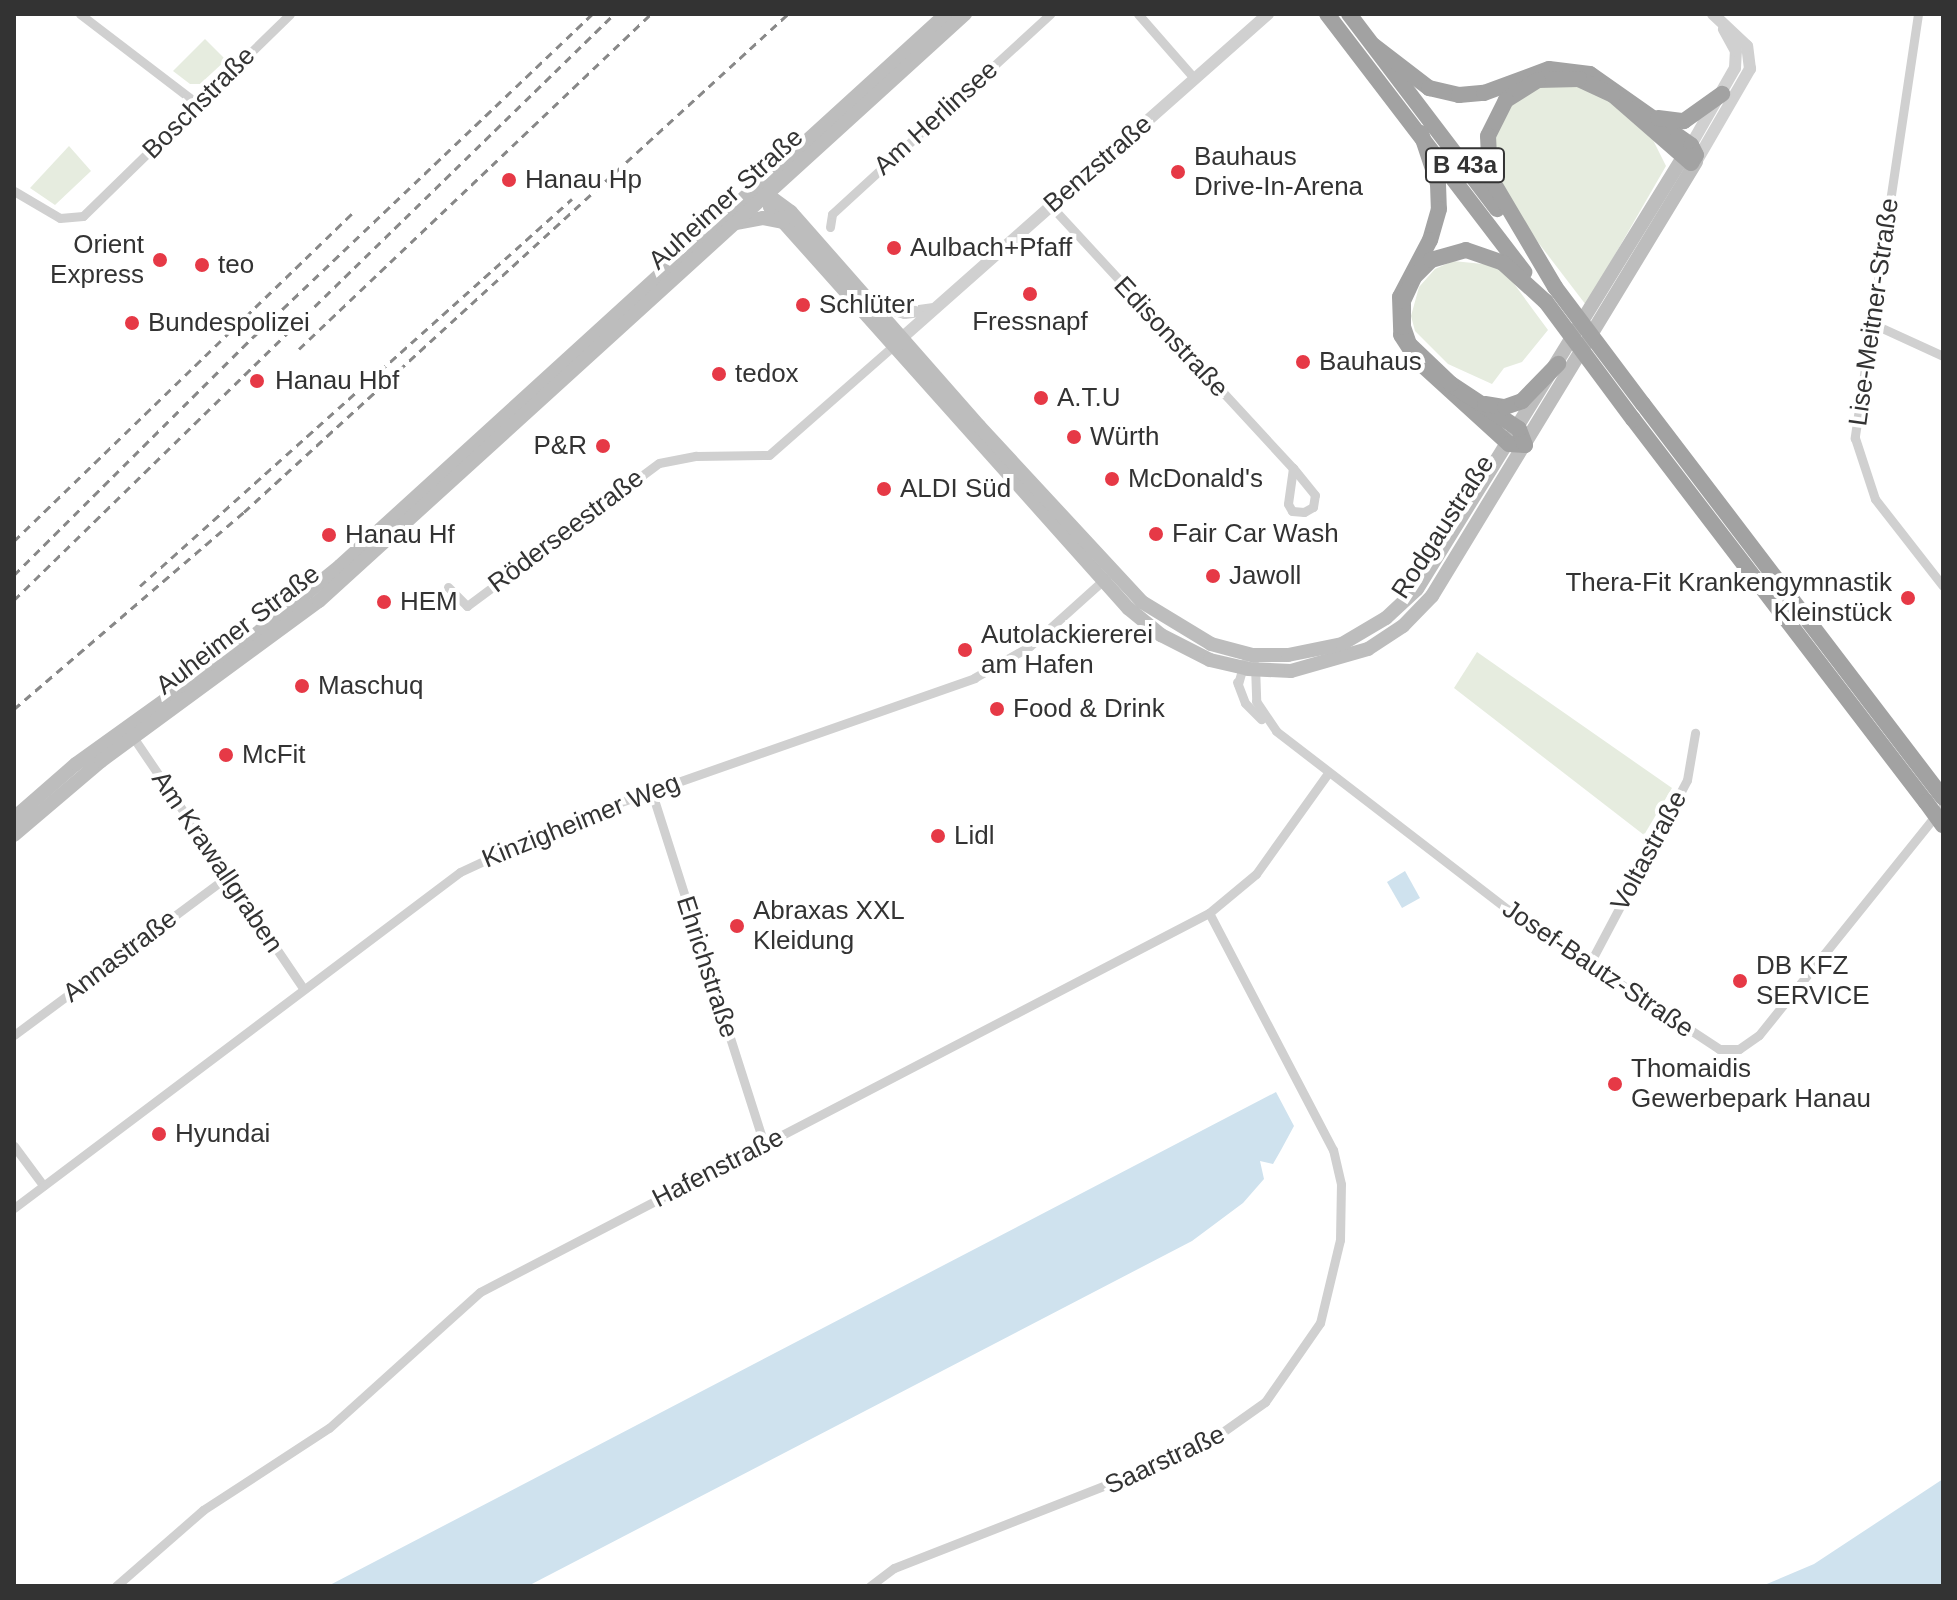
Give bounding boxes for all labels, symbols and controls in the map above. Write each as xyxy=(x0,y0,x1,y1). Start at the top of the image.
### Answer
street label: Boschstraße xyxy=(136,40,262,166)
street label: Am Herlinsee xyxy=(868,54,1004,182)
street label: Benzstraße xyxy=(1038,109,1158,219)
street label: Auheimer Straße xyxy=(643,122,809,276)
place label: Bauhaus Drive-In-Arena xyxy=(1194,141,1363,202)
road number: B 43a xyxy=(1423,145,1507,185)
marker: Bauhaus Drive-In-Arena xyxy=(1169,163,1187,181)
place label: Hanau Hp xyxy=(525,164,642,196)
marker: Hanau Hp xyxy=(500,171,518,189)
street label: Lise-Meitner-Straße xyxy=(1843,196,1905,428)
place label: Orient Express xyxy=(50,229,144,290)
place label: Aulbach+Pfaff xyxy=(910,232,1072,264)
marker: Aulbach+Pfaff xyxy=(885,239,903,257)
place label: teo xyxy=(218,249,254,281)
marker: Orient Express xyxy=(151,251,169,269)
marker: teo xyxy=(193,256,211,274)
street label: Edisonstraße xyxy=(1107,270,1235,404)
marker: Fressnapf xyxy=(1021,285,1039,303)
place label: Schlüter xyxy=(819,289,914,321)
marker: Schlüter xyxy=(794,296,812,314)
place label: Fressnapf xyxy=(972,306,1088,338)
place label: Bundespolizei xyxy=(148,307,310,339)
marker: Bundespolizei xyxy=(123,314,141,332)
place label: Bauhaus xyxy=(1319,346,1422,378)
marker: Bauhaus xyxy=(1294,353,1312,371)
place label: tedox xyxy=(735,358,799,390)
place label: Hanau Hbf xyxy=(275,365,399,397)
marker: tedox xyxy=(710,365,728,383)
marker: Hanau Hbf xyxy=(246,370,268,392)
place label: A.T.U xyxy=(1057,382,1121,414)
marker: A.T.U xyxy=(1032,389,1050,407)
place label: Würth xyxy=(1090,421,1159,453)
marker: Würth xyxy=(1065,428,1083,446)
place label: P&R xyxy=(534,430,587,462)
marker: P&R xyxy=(594,437,612,455)
street label: Rodgaustraße xyxy=(1385,449,1501,605)
street label: Röderseestraße xyxy=(482,462,650,600)
place label: McDonald's xyxy=(1128,463,1263,495)
marker: McDonald's xyxy=(1103,470,1121,488)
place label: ALDI Süd xyxy=(900,473,1011,505)
marker: ALDI Süd xyxy=(875,480,893,498)
place label: Fair Car Wash xyxy=(1172,518,1339,550)
place label: Hanau Hf xyxy=(345,519,455,551)
marker: Fair Car Wash xyxy=(1147,525,1165,543)
marker: Hanau Hf xyxy=(320,526,338,544)
street label: Auheimer Straße xyxy=(150,558,326,702)
place label: Jawoll xyxy=(1229,560,1301,592)
marker: Jawoll xyxy=(1204,567,1222,585)
place label: Thera-Fit Krankengymnastik Kleinstück xyxy=(1565,567,1892,628)
place label: HEM xyxy=(400,586,458,618)
marker: Thera-Fit Krankengymnastik Kleinstück xyxy=(1899,589,1917,607)
marker: HEM xyxy=(375,593,393,611)
place label: Autolackiererei am Hafen xyxy=(981,619,1153,680)
marker: Autolackiererei am Hafen xyxy=(956,641,974,659)
place label: Maschuq xyxy=(318,670,423,702)
marker: Maschuq xyxy=(293,677,311,695)
place label: Food & Drink xyxy=(1013,693,1165,725)
marker: Food & Drink xyxy=(988,700,1006,718)
place label: McFit xyxy=(242,739,306,771)
marker: McFit xyxy=(217,746,235,764)
street label: Am Krawallgraben xyxy=(145,765,289,959)
street label: Kinzigheimer Weg xyxy=(478,767,684,875)
street label: Voltastraße xyxy=(1604,786,1694,916)
place label: Lidl xyxy=(954,820,994,852)
marker: Lidl xyxy=(929,827,947,845)
street label: Ehrichstraße xyxy=(669,892,745,1042)
street label: Josef-Bautz-Straße xyxy=(1496,893,1700,1045)
place label: Abraxas XXL Kleidung xyxy=(753,895,905,956)
street label: Annastraße xyxy=(57,903,183,1009)
marker: Abraxas XXL Kleidung xyxy=(728,917,746,935)
place label: DB KFZ SERVICE xyxy=(1756,950,1870,1012)
marker: DB KFZ SERVICE xyxy=(1731,972,1749,990)
place label: Thomaidis Gewerbepark Hanau xyxy=(1631,1053,1871,1114)
marker: Thomaidis Gewerbepark Hanau xyxy=(1606,1075,1624,1093)
place label: Hyundai xyxy=(175,1118,270,1150)
street label: Hafenstraße xyxy=(647,1122,789,1214)
marker: Hyundai xyxy=(150,1125,168,1143)
street label: Saarstraße xyxy=(1100,1419,1230,1501)

